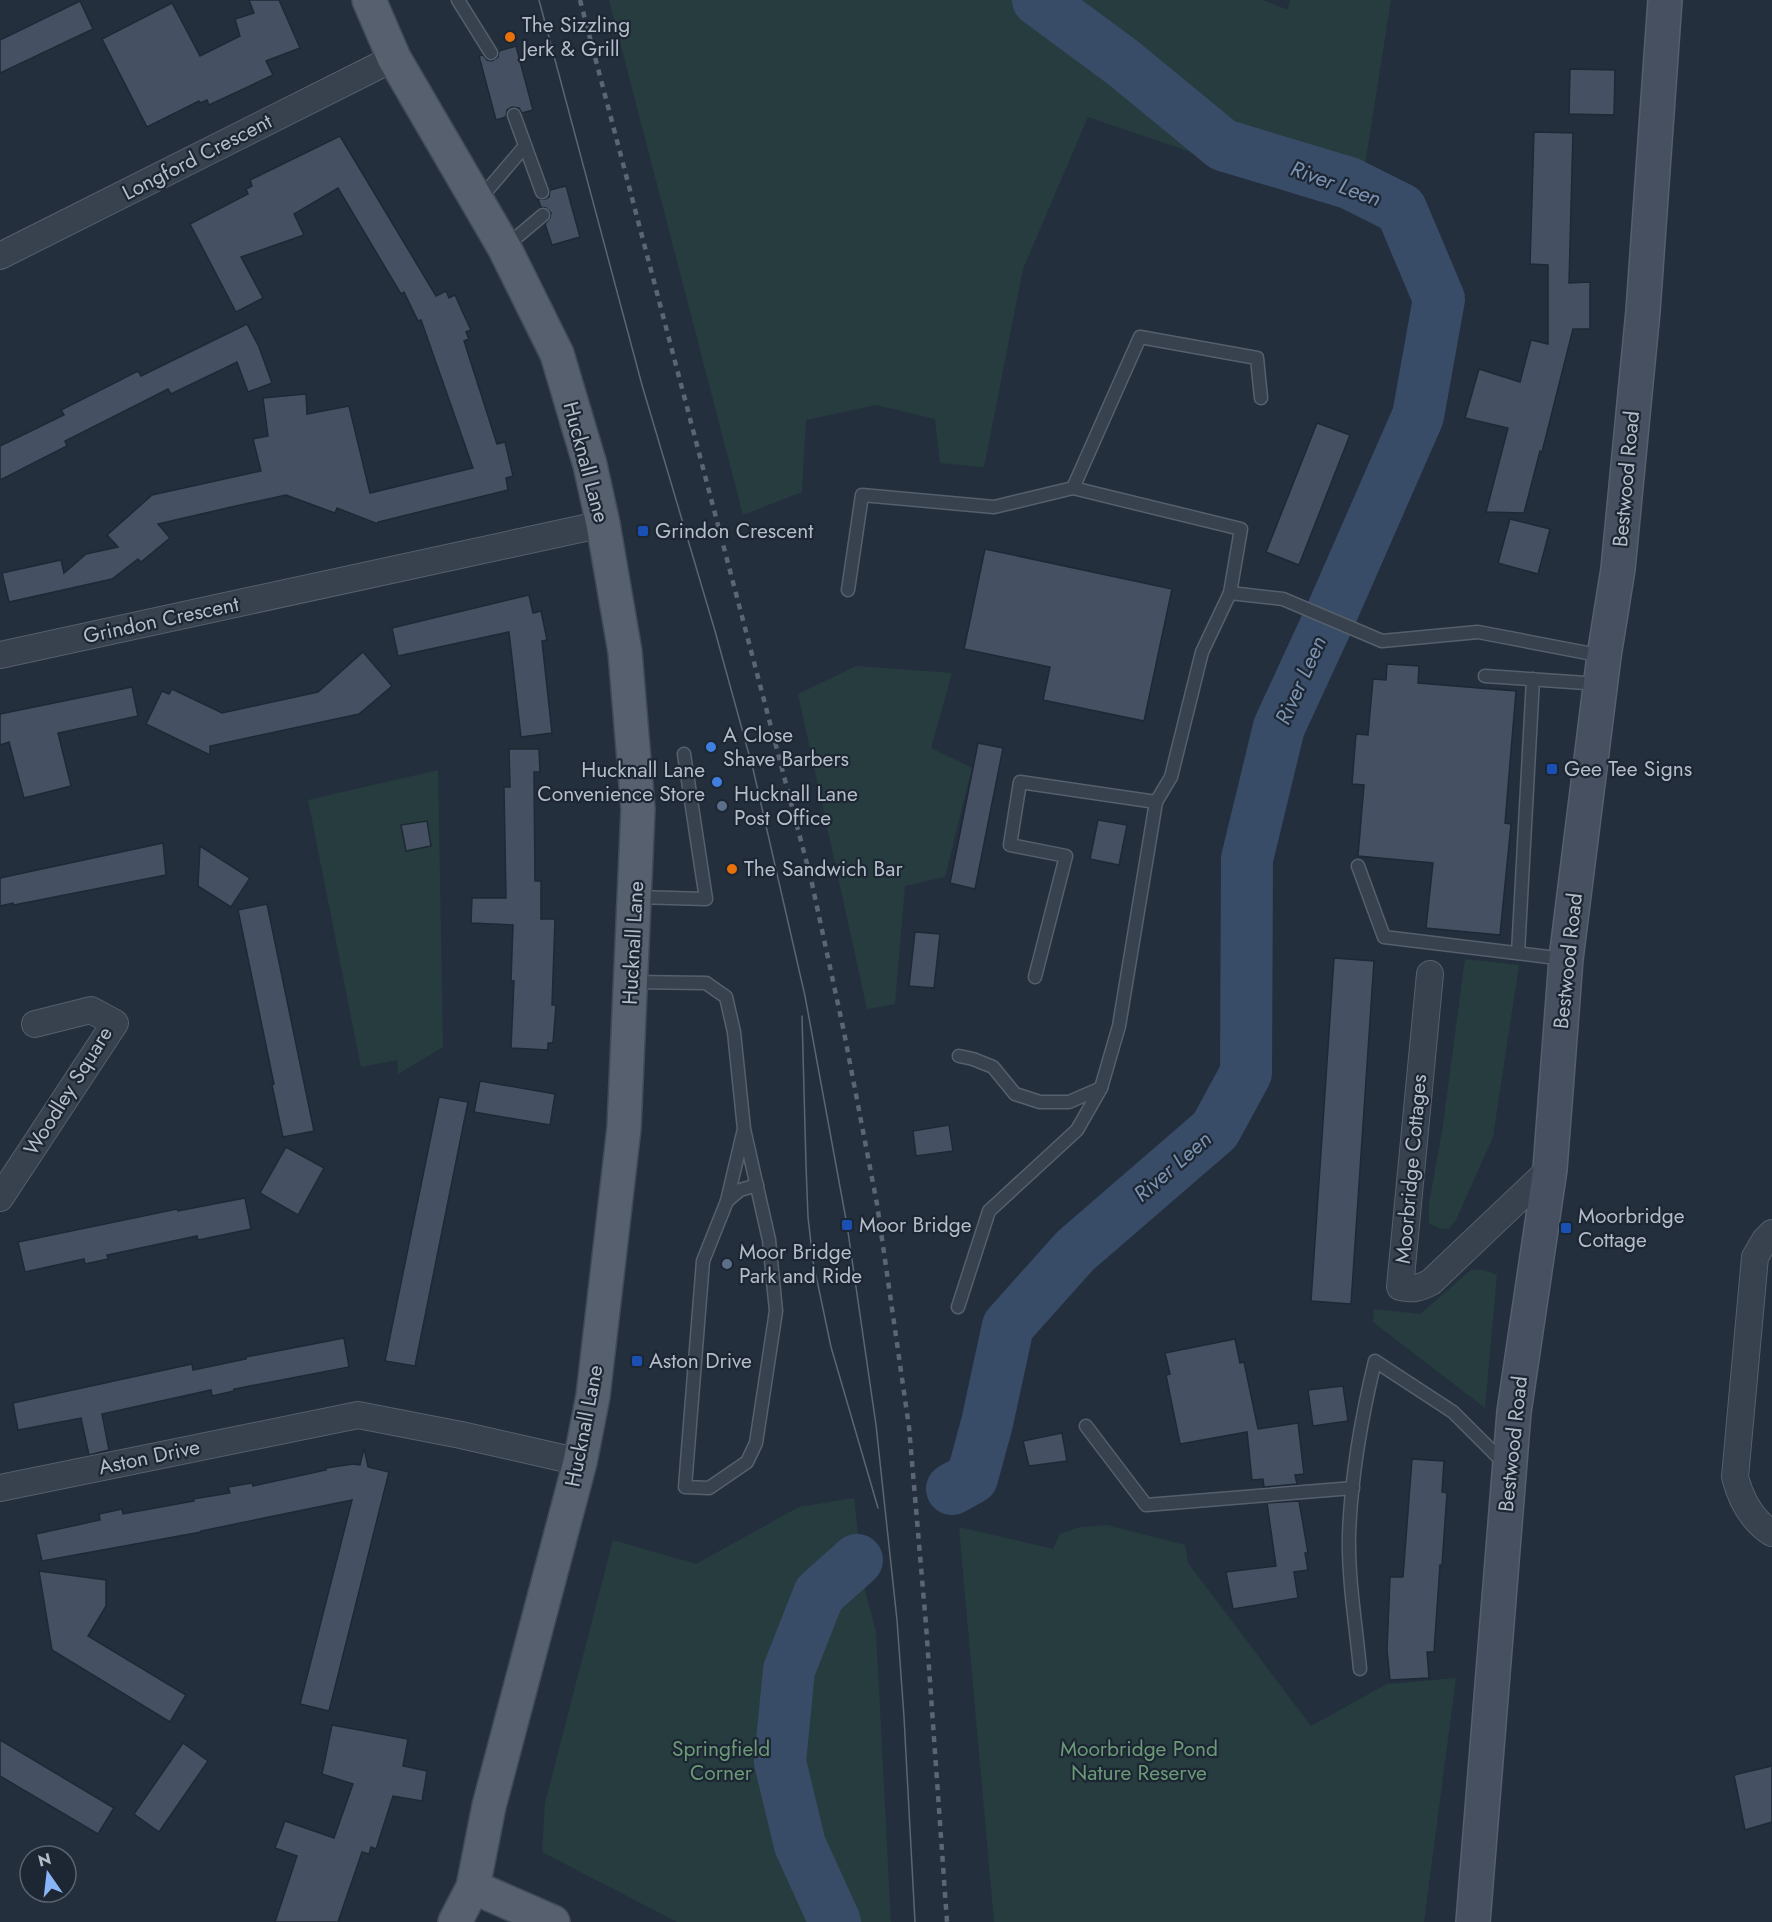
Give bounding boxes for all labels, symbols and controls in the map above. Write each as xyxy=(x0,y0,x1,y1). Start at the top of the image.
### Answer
place label: The Sizzling Jerk & Grill xyxy=(519,10,630,64)
marker: The Sizzling Jerk & Grill xyxy=(503,30,517,44)
street label: Longford Crescent xyxy=(117,106,277,208)
water label: River Leen xyxy=(1286,152,1386,214)
street label: Hucknall Lane xyxy=(555,398,617,526)
street label: Bestwood Road xyxy=(1605,410,1647,548)
place label: Grindon Crescent xyxy=(655,516,813,546)
marker: Grindon Crescent xyxy=(636,524,650,538)
street label: Grindon Crescent xyxy=(81,589,241,651)
water label: River Leen xyxy=(1266,630,1334,730)
place label: A Close Shave Barbers xyxy=(723,720,849,774)
marker: A Close Shave Barbers xyxy=(704,740,718,754)
place label: Gee Tee Signs xyxy=(1564,754,1692,784)
place label: Hucknall Lane Convenience Store xyxy=(537,755,705,809)
marker: Gee Tee Signs xyxy=(1545,762,1559,776)
marker: Hucknall Lane Convenience Store xyxy=(710,775,724,789)
place label: Hucknall Lane Post Office xyxy=(734,779,858,833)
marker: Hucknall Lane Post Office xyxy=(715,799,729,813)
place label: The Sandwich Bar xyxy=(744,854,903,884)
marker: The Sandwich Bar xyxy=(725,862,739,876)
street label: Hucknall Lane xyxy=(615,880,651,1006)
street label: Bestwood Road xyxy=(1546,892,1590,1030)
street label: Woodley Square xyxy=(16,1020,120,1161)
street label: Moorbridge Cottages xyxy=(1388,1073,1434,1265)
water label: River Leen xyxy=(1126,1123,1218,1209)
place label: Moorbridge Cottage xyxy=(1578,1201,1685,1255)
place label: Moor Bridge xyxy=(859,1210,972,1240)
marker: Moor Bridge xyxy=(840,1218,854,1232)
marker: Moorbridge Cottage xyxy=(1559,1221,1573,1235)
place label: Moor Bridge Park and Ride xyxy=(739,1237,862,1291)
marker: Moor Bridge Park and Ride xyxy=(720,1257,734,1271)
place label: Aston Drive xyxy=(649,1346,752,1376)
marker: Aston Drive xyxy=(630,1354,644,1368)
street label: Hucknall Lane xyxy=(557,1362,611,1490)
street label: Bestwood Road xyxy=(1491,1375,1535,1513)
street label: Aston Drive xyxy=(96,1432,203,1482)
park label: Springfield Corner xyxy=(672,1734,770,1788)
park label: Moorbridge Pond Nature Reserve xyxy=(1060,1734,1218,1788)
north arrow xyxy=(18,1844,78,1904)
text: N xyxy=(36,1847,53,1873)

